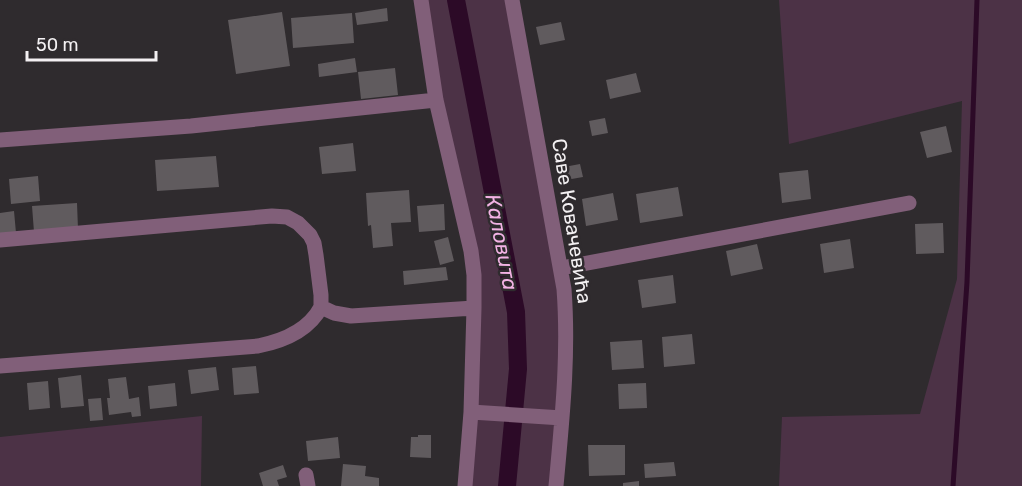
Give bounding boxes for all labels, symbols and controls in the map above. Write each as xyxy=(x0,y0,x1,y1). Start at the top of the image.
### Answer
scale bar xyxy=(27,24,156,62)
text: 50 m xyxy=(36,34,79,56)
street label: Саве Ковачевића xyxy=(547,137,597,305)
water label: Каловита xyxy=(480,192,524,292)

